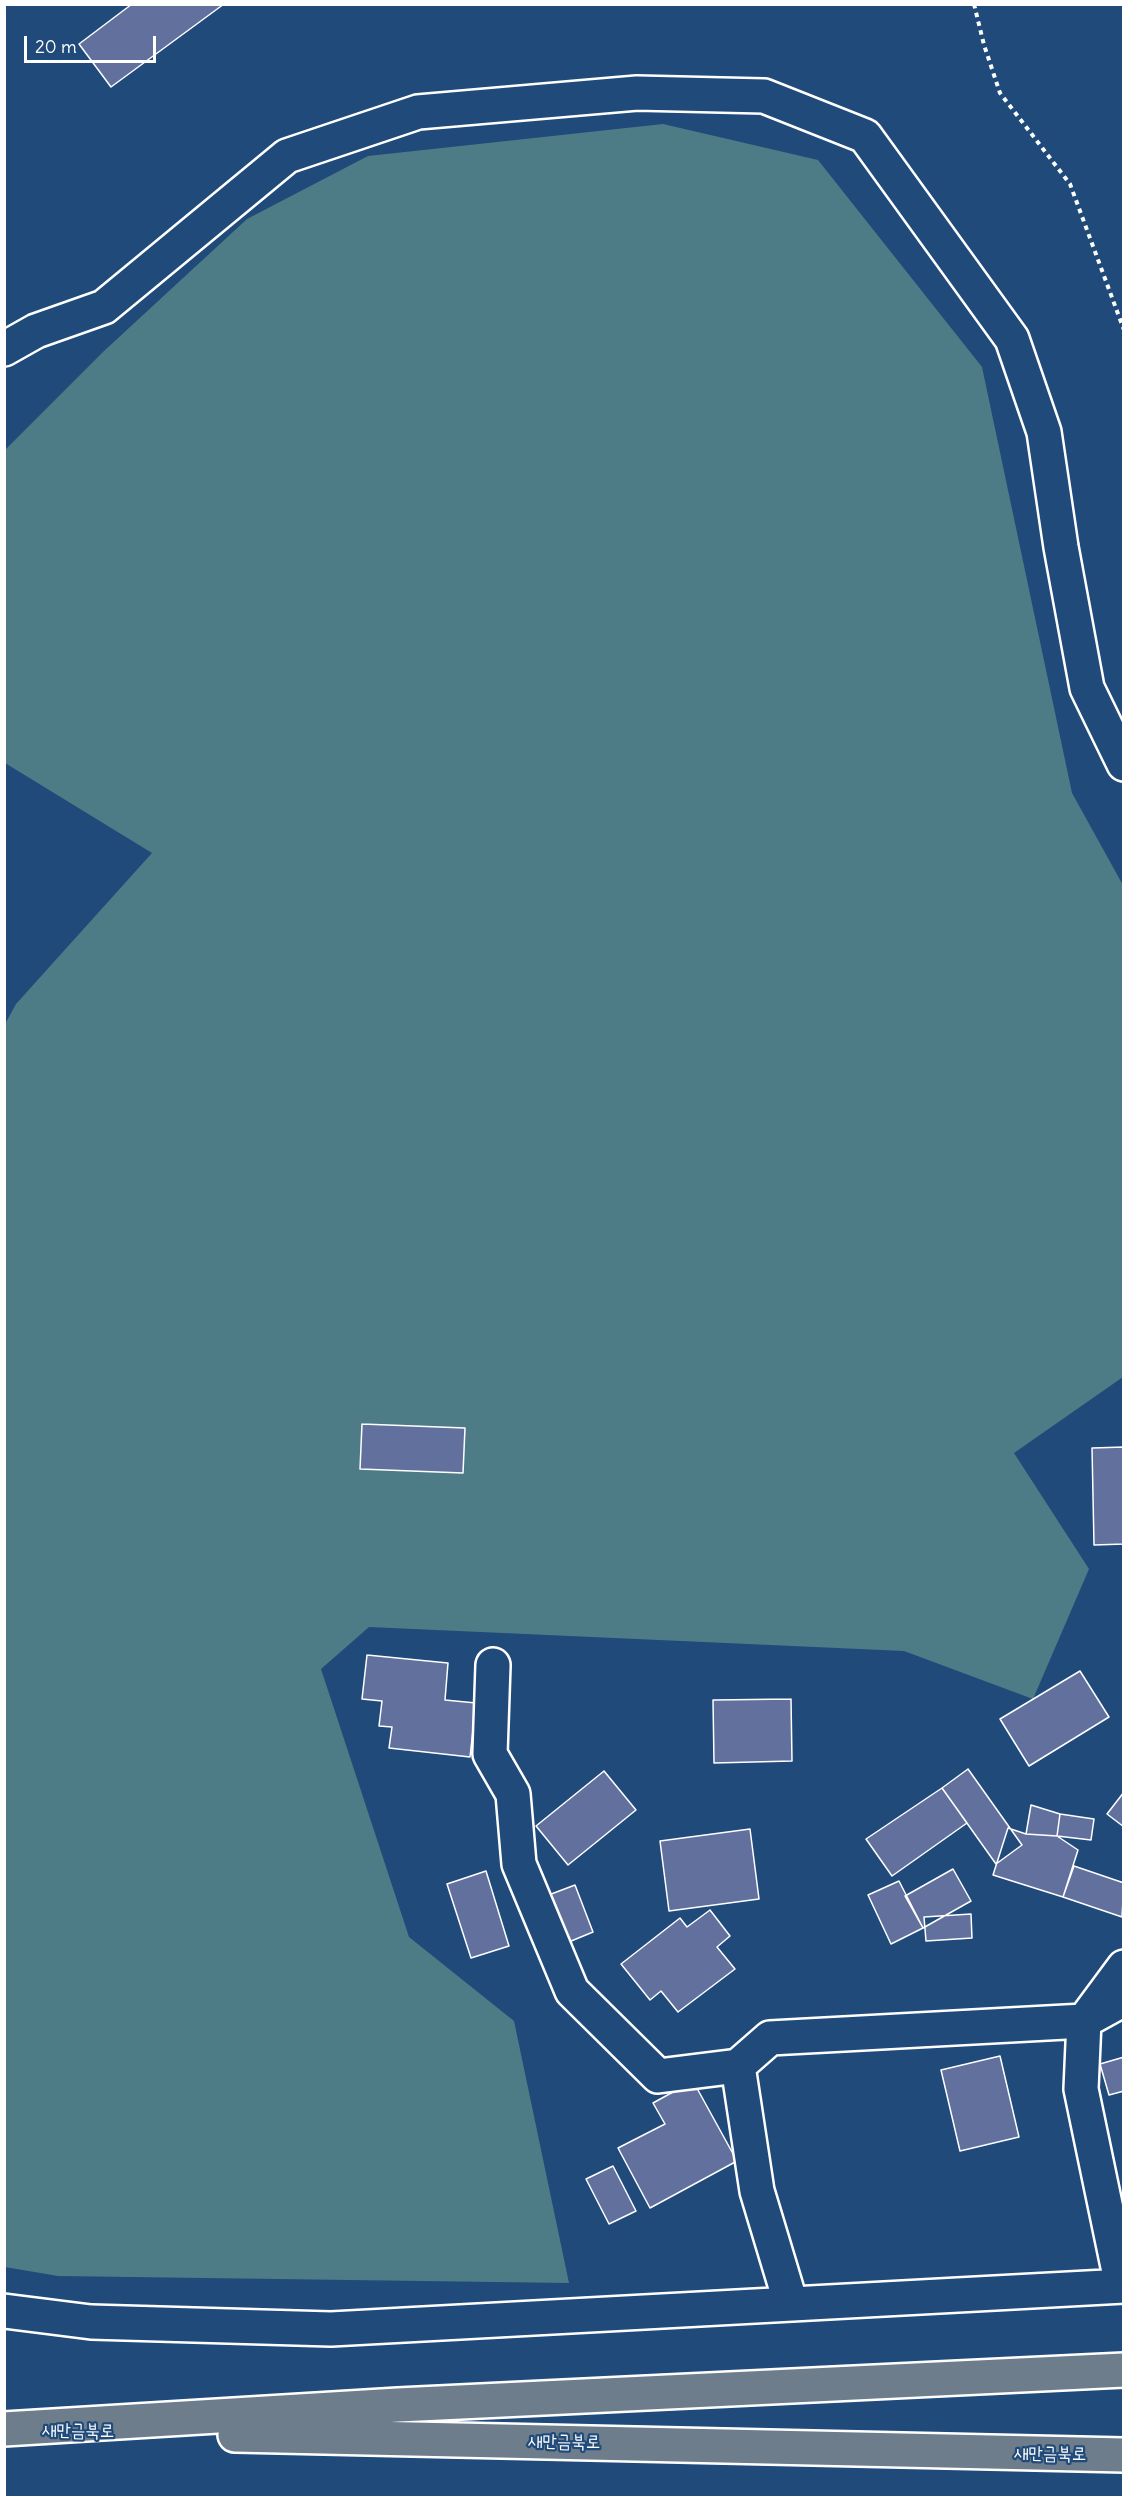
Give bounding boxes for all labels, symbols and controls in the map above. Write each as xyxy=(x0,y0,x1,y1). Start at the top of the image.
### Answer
scale bar xyxy=(27,24,159,62)
text: 20 m xyxy=(35,35,77,58)
street label: 새만금북로 xyxy=(42,2420,114,2442)
street label: 새만금북로 xyxy=(528,2431,600,2453)
street label: 새만금북로 xyxy=(1014,2443,1086,2465)

